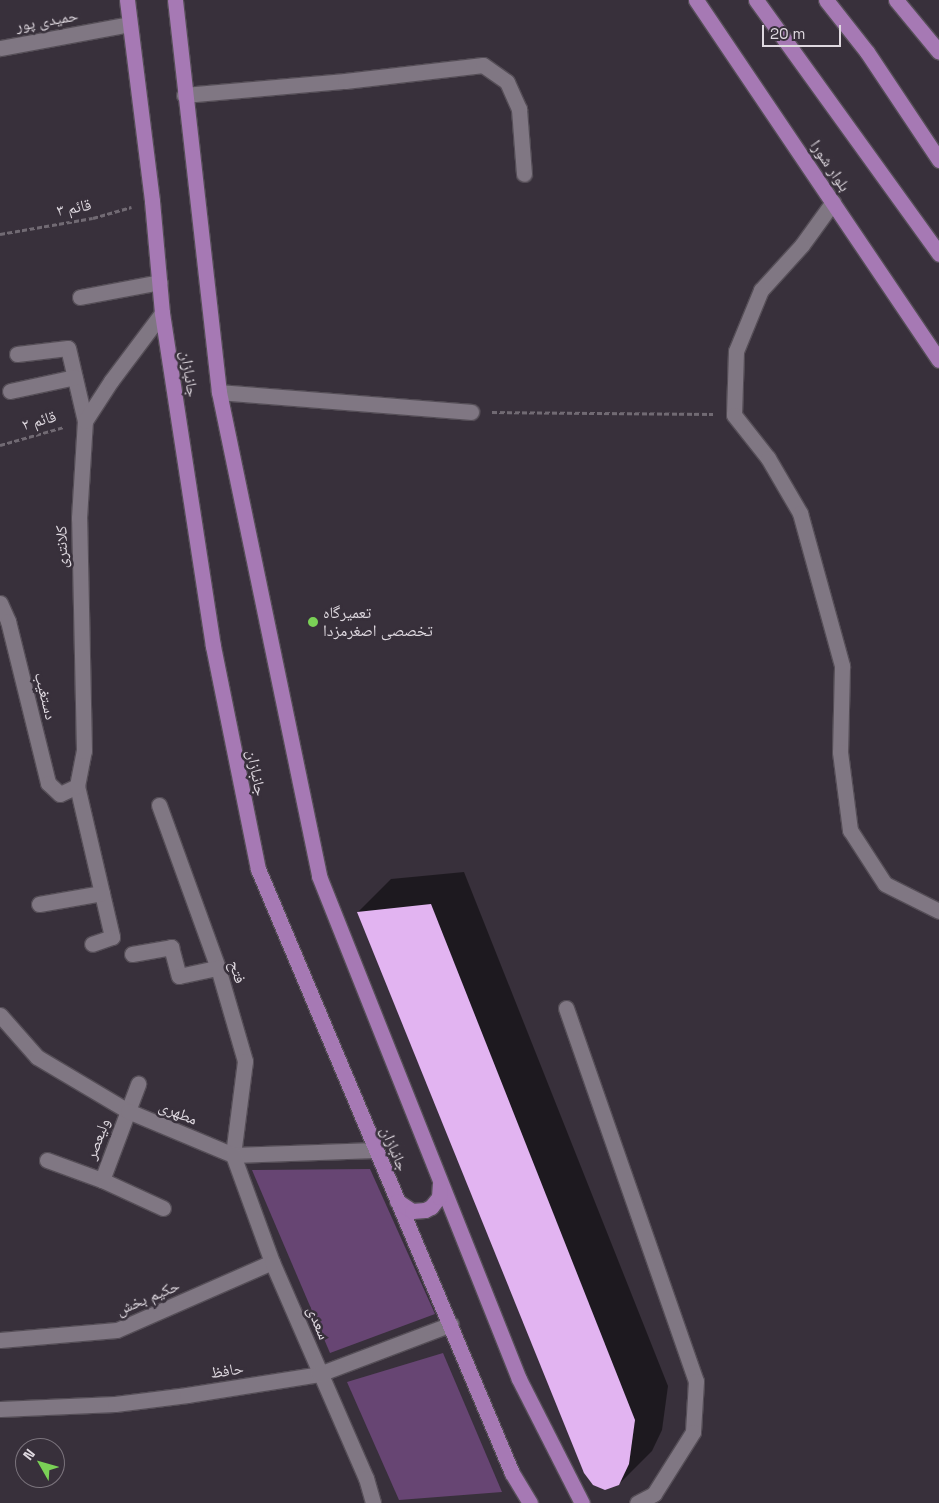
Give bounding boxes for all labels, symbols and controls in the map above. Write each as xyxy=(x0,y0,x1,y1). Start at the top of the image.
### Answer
street label: حمیدی پور xyxy=(14,6,80,36)
scale bar xyxy=(764,15,843,47)
text: 20 m xyxy=(770,24,805,43)
street label: بلوار شورا xyxy=(806,137,854,195)
street label: قائم ۳ xyxy=(55,195,93,221)
street label: جانبازان xyxy=(176,349,202,399)
street label: قائم ۲ xyxy=(20,407,58,435)
street label: کلانتری xyxy=(52,525,72,569)
place label: تعمیرگاه تخصصی اصغرمزدا xyxy=(323,603,433,641)
marker: تعمیرگاه تخصصی اصغرمزدا xyxy=(307,616,319,628)
street label: دستغیب xyxy=(30,670,60,722)
street label: جانبازان xyxy=(242,748,270,798)
street label: فتح xyxy=(224,958,250,986)
street label: مطهری xyxy=(156,1096,200,1130)
street label: ولیعصر xyxy=(81,1116,115,1162)
street label: جانبازان xyxy=(376,1124,412,1174)
street label: حکیم بخش xyxy=(113,1276,183,1320)
street label: سعدی xyxy=(303,1303,333,1343)
street label: حافظ xyxy=(209,1359,245,1383)
north arrow xyxy=(15,1438,65,1488)
text: N xyxy=(19,1445,39,1464)

